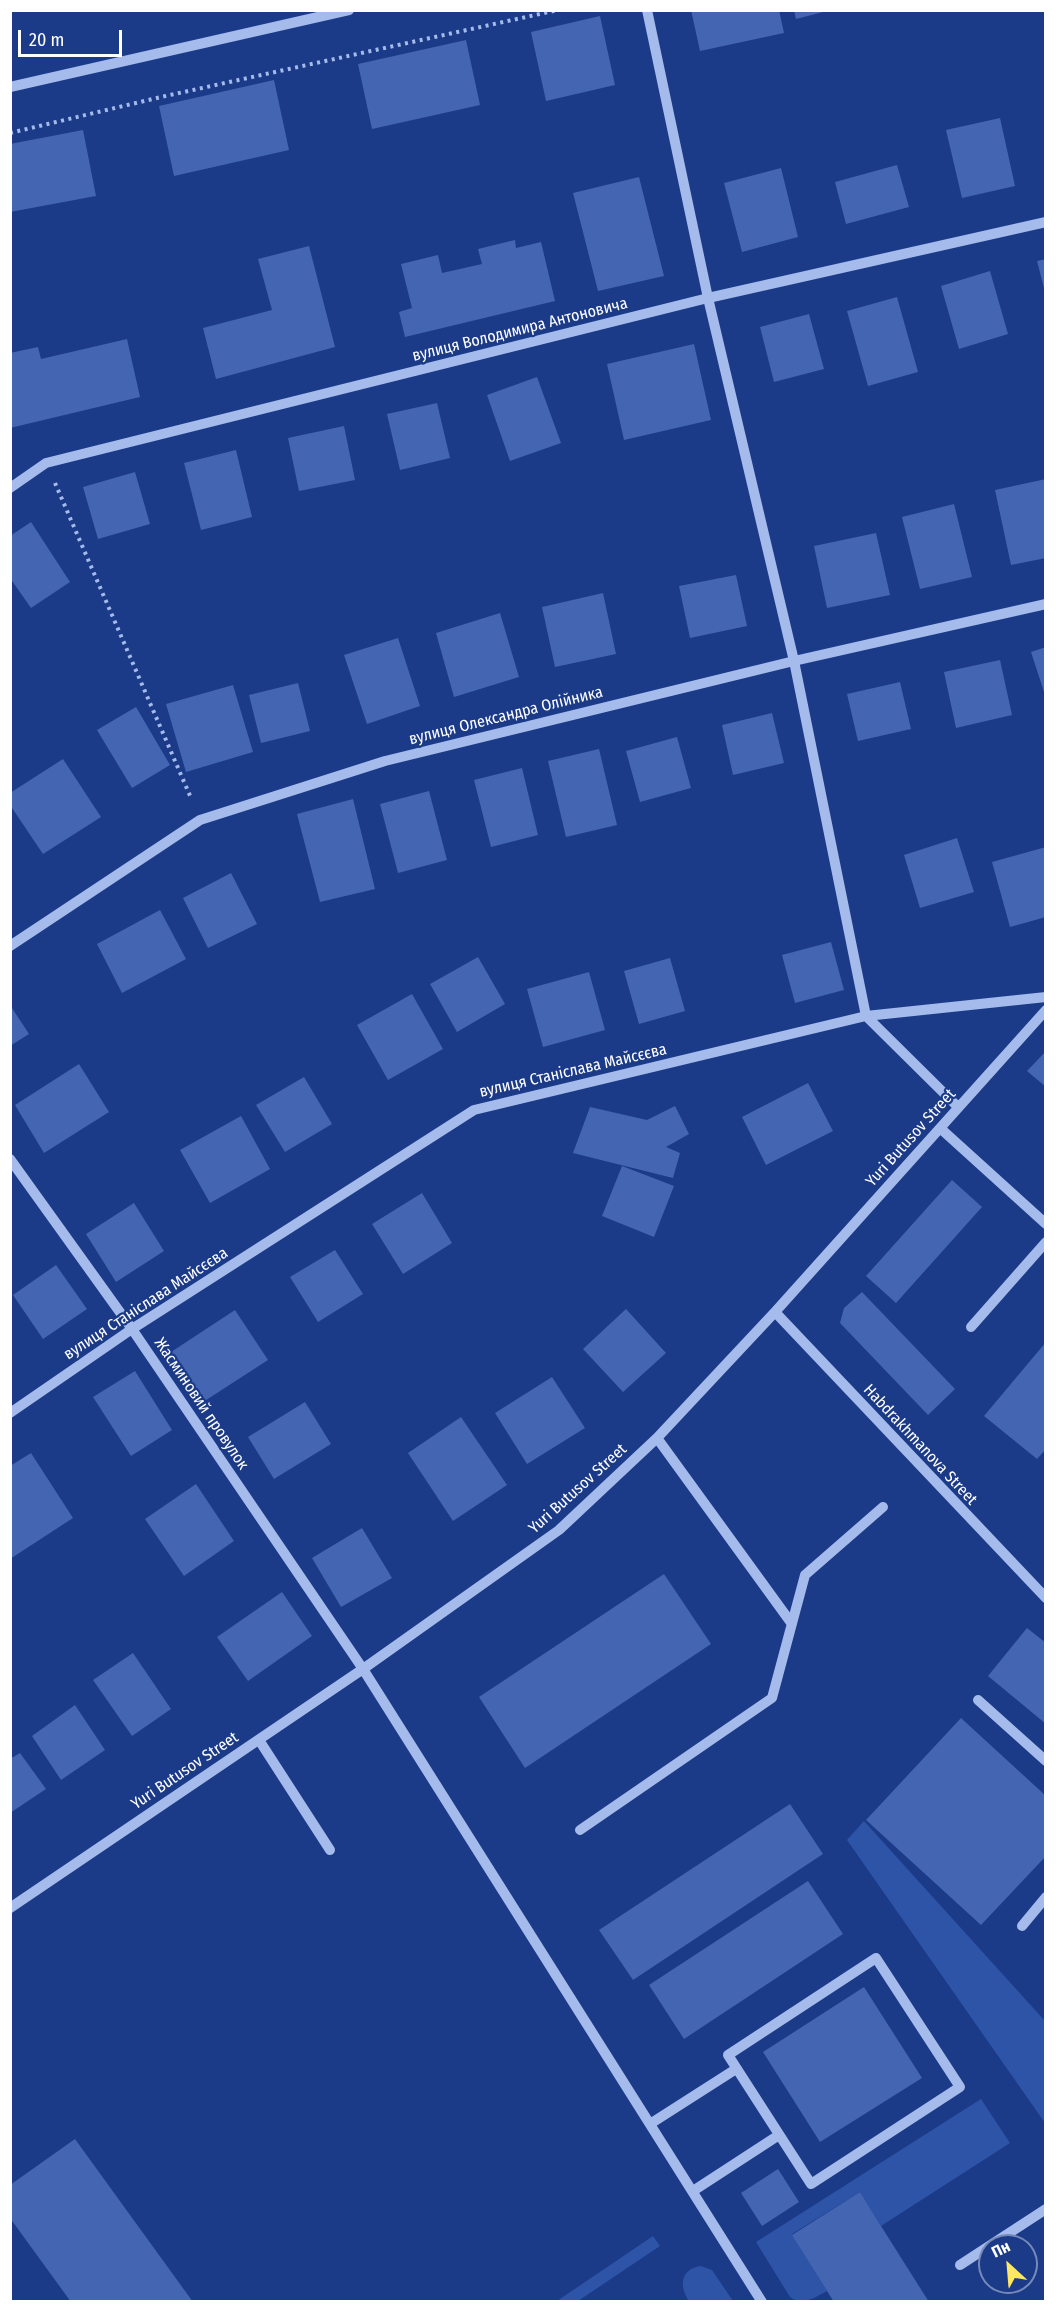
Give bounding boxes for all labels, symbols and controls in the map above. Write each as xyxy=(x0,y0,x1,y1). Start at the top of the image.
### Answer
scale bar xyxy=(21,18,124,56)
text: 20 m xyxy=(29,29,64,51)
street label: вулиця Володимира Антоновича xyxy=(410,294,630,366)
street label: вулиця Олександра Олійника xyxy=(407,683,605,749)
street label: вулиця Станіслава Майсєєва xyxy=(478,1040,668,1102)
street label: Yuri Butusov Street xyxy=(862,1085,960,1191)
street label: вулиця Станіслава Майсєєва xyxy=(60,1244,232,1364)
street label: Жасминовий провулок xyxy=(150,1334,252,1474)
street label: Habdrakhmanova Street xyxy=(859,1381,981,1509)
street label: Yuri Butusov Street xyxy=(525,1440,631,1538)
street label: Yuri Butusov Street xyxy=(128,1728,242,1814)
north arrow xyxy=(978,2234,1038,2294)
text: Пн xyxy=(988,2237,1013,2262)

